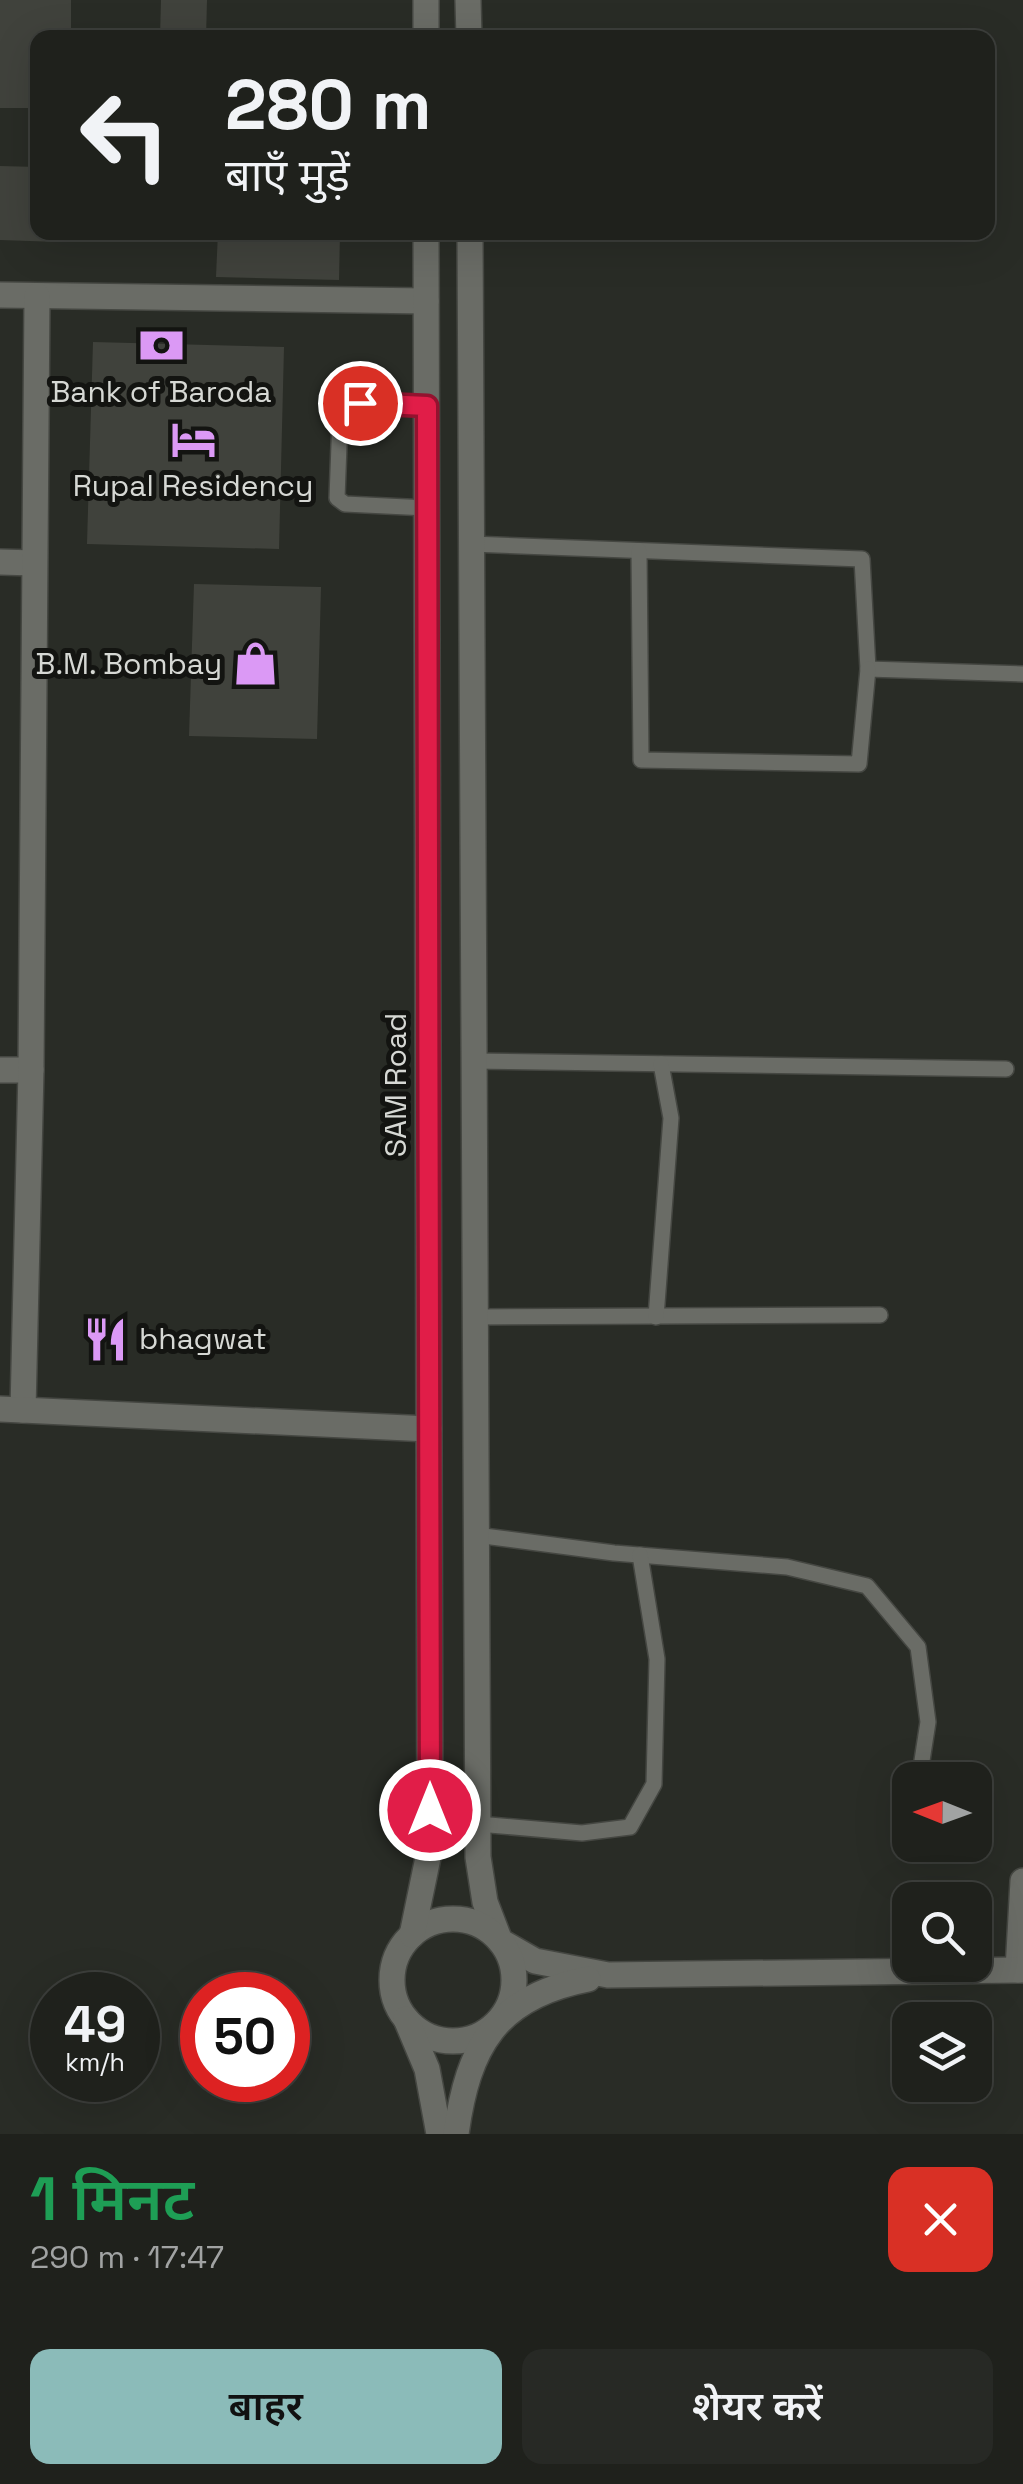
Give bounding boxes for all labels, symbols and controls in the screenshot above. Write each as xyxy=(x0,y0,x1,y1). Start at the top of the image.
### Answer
text: 280 m xyxy=(225,60,432,149)
icon: left xyxy=(60,70,190,200)
text: बाएँ मुड़ें xyxy=(225,147,350,204)
bank icon: Bank of Baroda xyxy=(137,321,185,369)
pin xyxy=(318,361,403,446)
place label: Bank of Baroda xyxy=(50,372,272,411)
icon: arrive xyxy=(333,376,388,431)
hotel icon: Rupal Residency xyxy=(169,415,217,463)
place label: Rupal Residency xyxy=(73,466,313,505)
shop icon: B.M. Bombay xyxy=(231,640,279,688)
place label: B.M. Bombay xyxy=(36,644,222,683)
street label: SAM Road xyxy=(376,1013,415,1157)
restaurant icon: bhagwat xyxy=(82,1315,130,1363)
place label: bhagwat xyxy=(139,1319,267,1358)
position arrow xyxy=(378,1758,482,1862)
north arrow xyxy=(892,1762,992,1862)
map controls xyxy=(892,1762,992,2102)
button: search xyxy=(892,1882,992,1982)
speed limit sign: 50 xyxy=(180,1972,310,2102)
text: 49 xyxy=(64,1993,126,2057)
button: layers xyxy=(892,2002,992,2102)
text: km/h xyxy=(65,2046,125,2078)
text: 1 मिनट xyxy=(30,2161,194,2238)
button: close xyxy=(888,2167,993,2272)
text: 290 m · 17:47 xyxy=(30,2237,224,2277)
button: बाहर xyxy=(30,2349,502,2464)
button: शेयर करें xyxy=(522,2349,993,2464)

